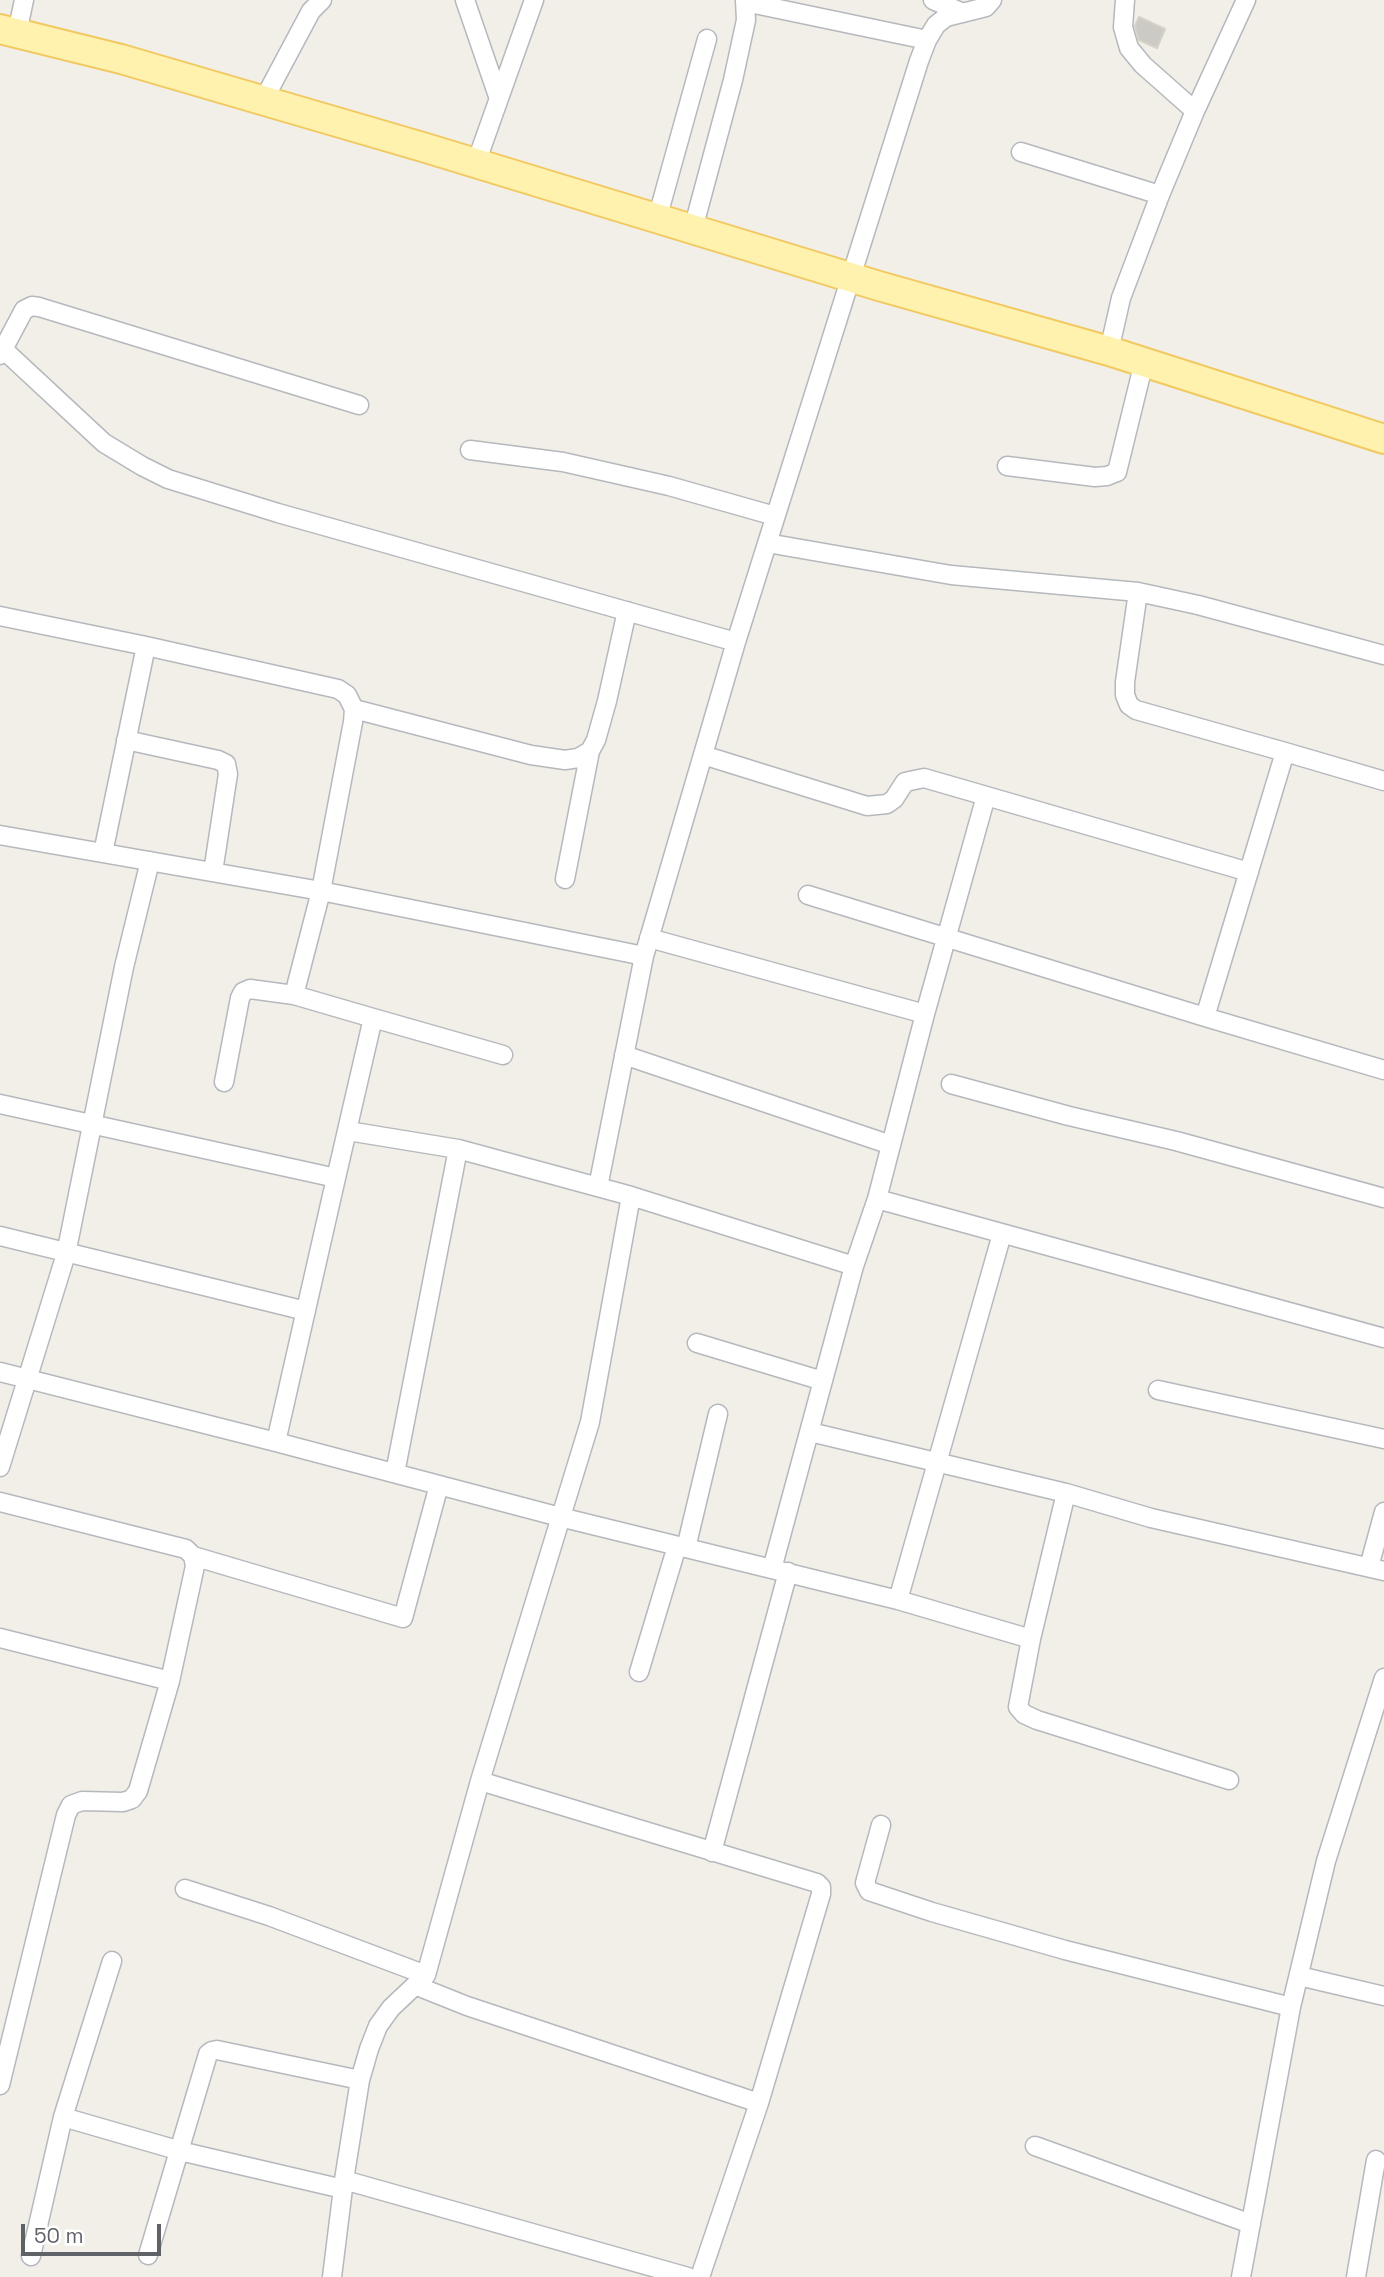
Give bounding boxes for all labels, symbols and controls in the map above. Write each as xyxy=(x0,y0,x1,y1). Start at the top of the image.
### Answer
scale bar xyxy=(24,2210,164,2254)
text: 50 m xyxy=(34,2222,84,2249)

